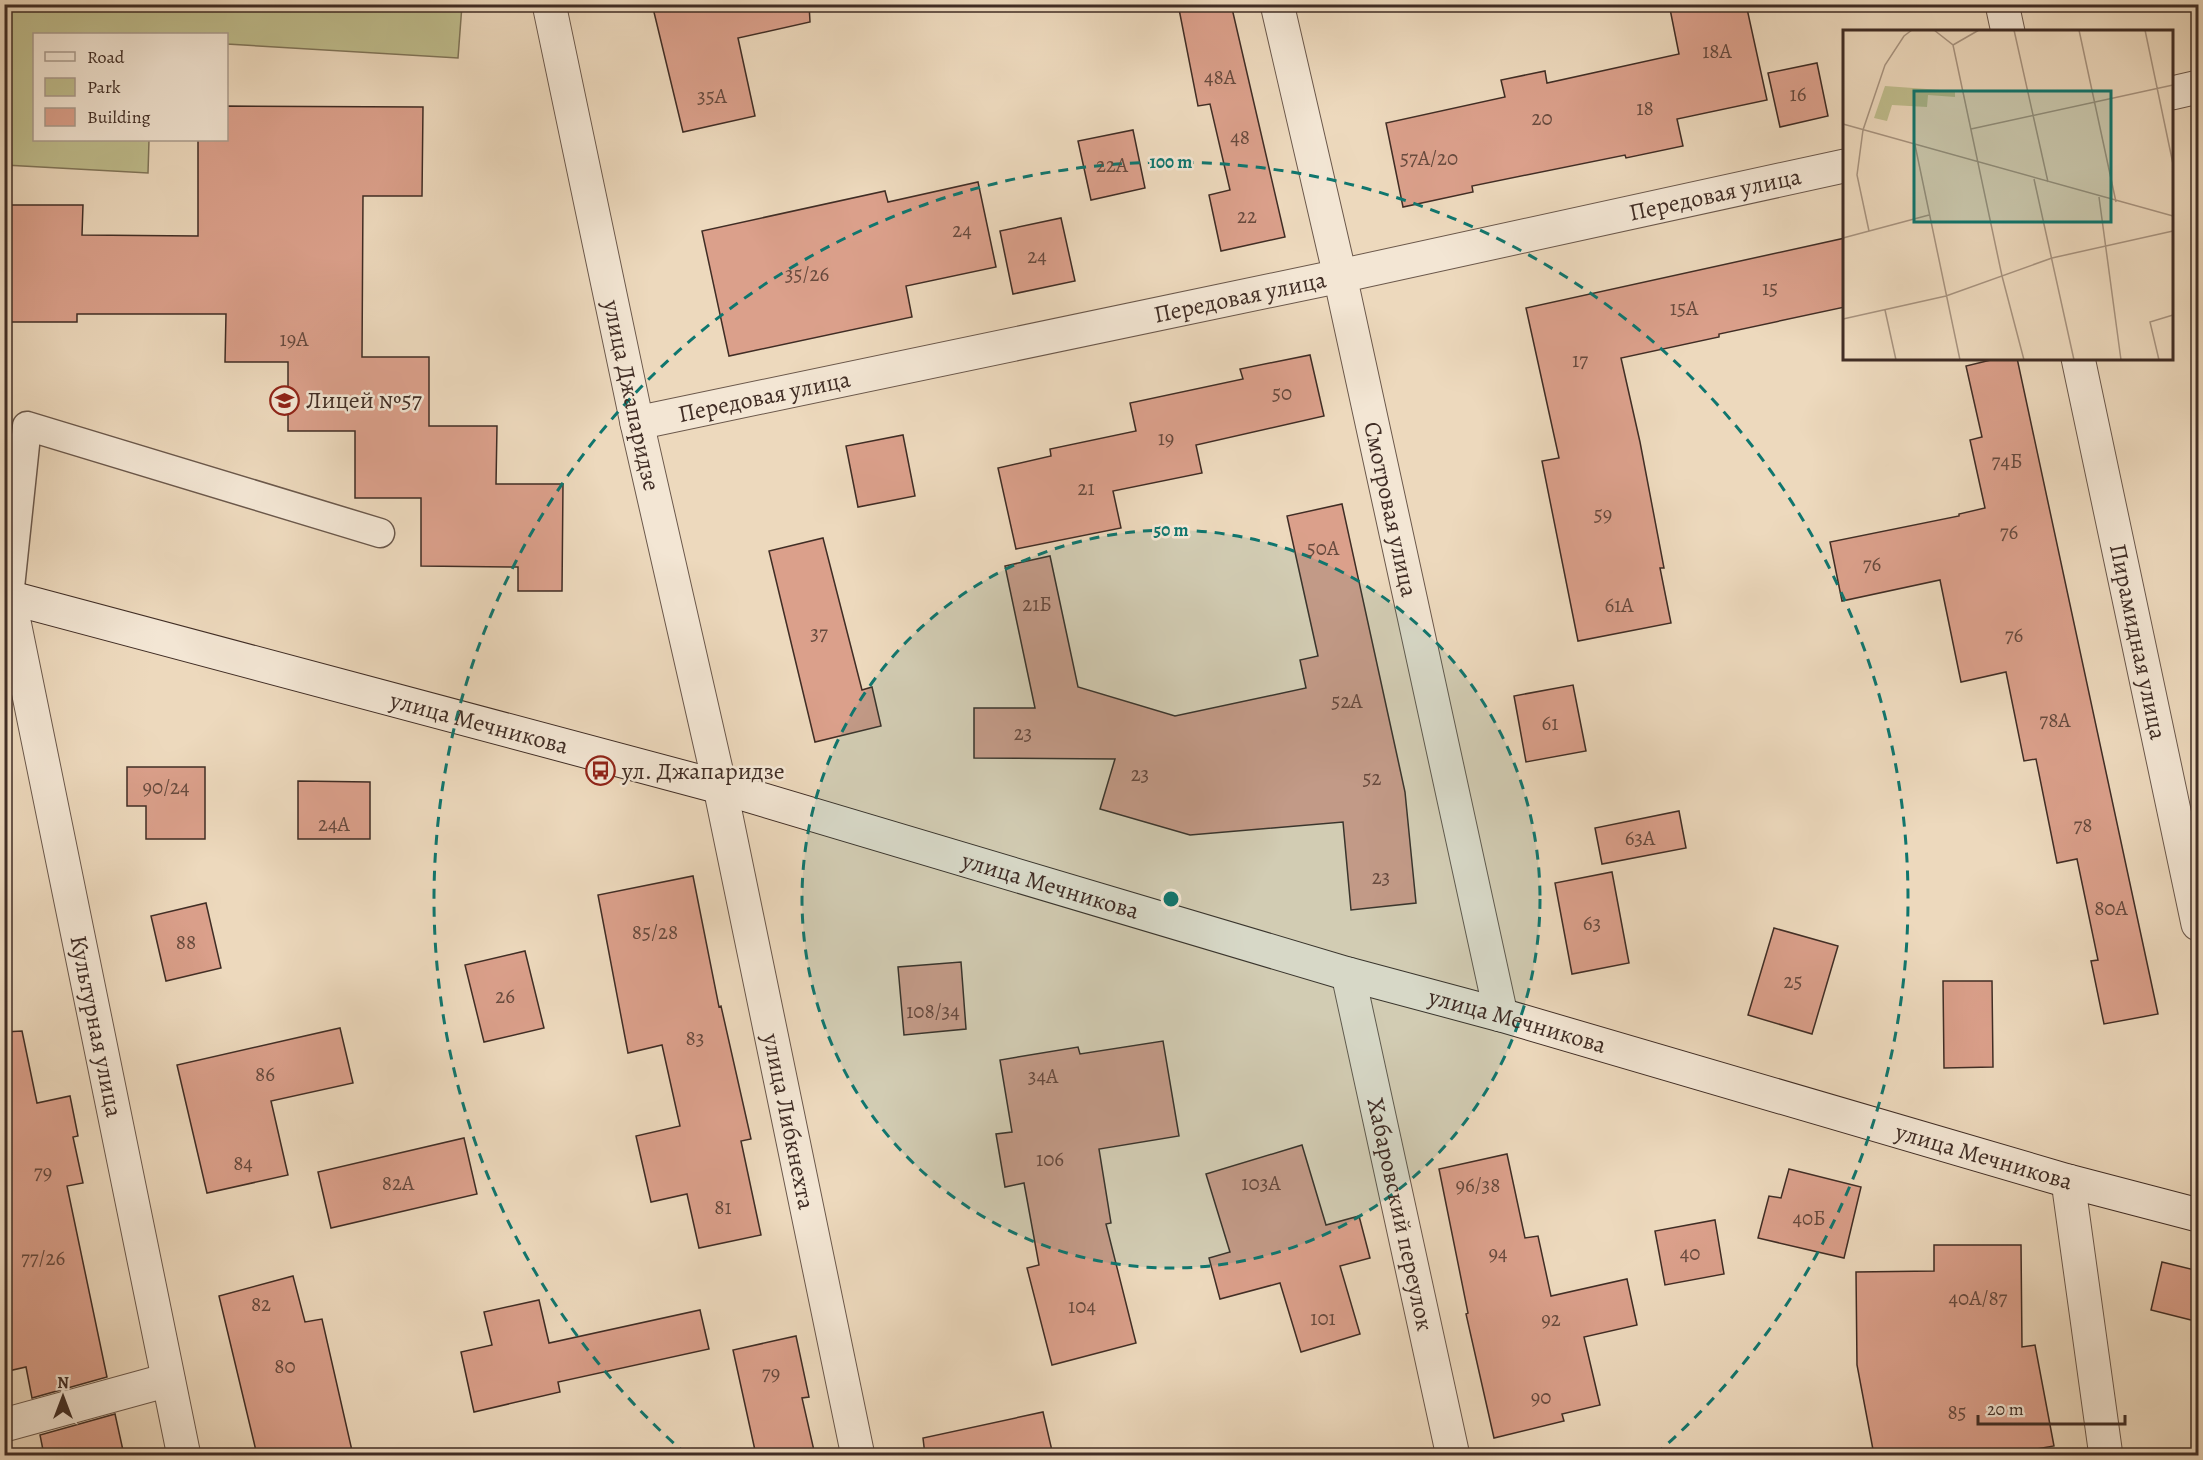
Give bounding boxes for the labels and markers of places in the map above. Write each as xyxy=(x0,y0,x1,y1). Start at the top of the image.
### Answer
school or university icon: Лицей №57 xyxy=(269,384,301,416)
place label: Лицей №57 xyxy=(306,384,423,416)
bus stop icon: ул. Джапаридзе xyxy=(585,755,617,787)
place label: ул. Джапаридзе xyxy=(621,755,785,787)
centre of rings xyxy=(1161,889,1181,909)

